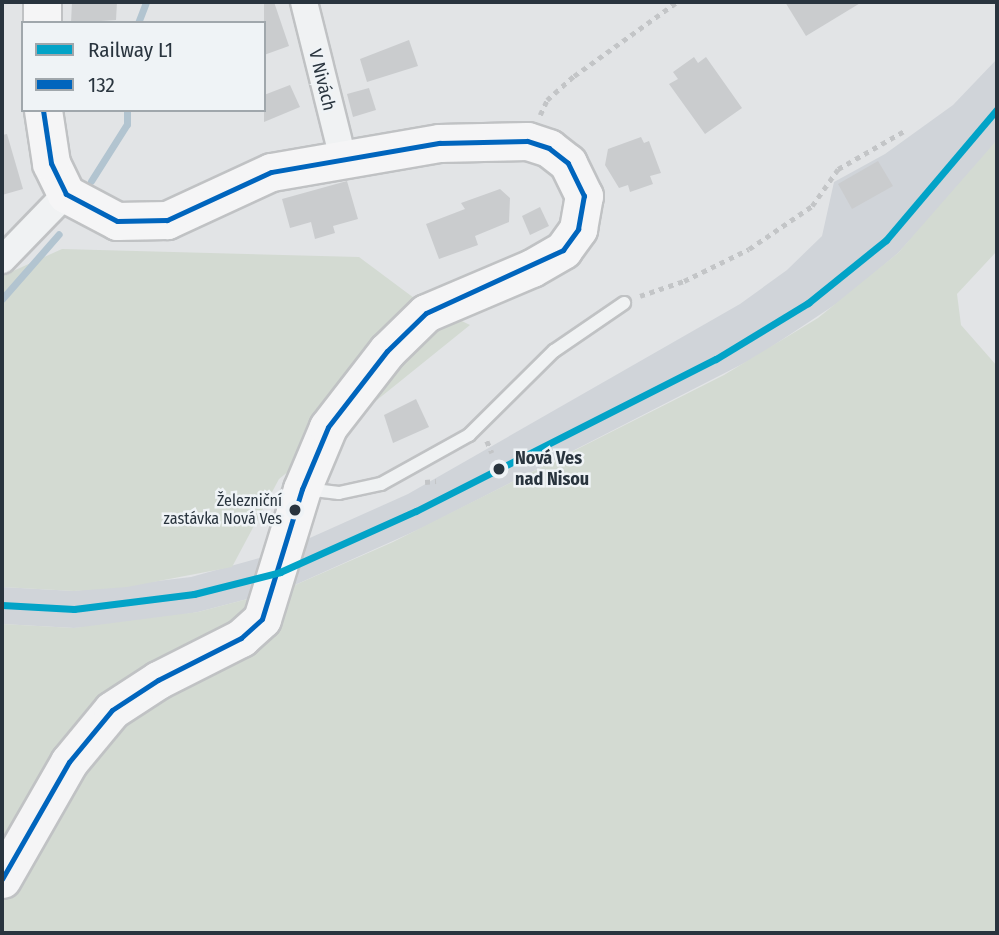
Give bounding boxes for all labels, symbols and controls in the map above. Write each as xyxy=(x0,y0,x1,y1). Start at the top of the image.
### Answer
legend xyxy=(21,21,266,112)
text: Railway L1 xyxy=(88,37,173,63)
street label: V Nivách xyxy=(304,47,340,113)
text: 132 xyxy=(88,72,115,98)
place label: Nová Ves nad Nisou xyxy=(515,448,589,490)
marker: Nová Ves nad Nisou xyxy=(489,459,509,479)
place label: Železniční zastávka Nová Ves xyxy=(164,491,282,529)
marker: Železniční zastávka Nová Ves xyxy=(288,503,302,517)

